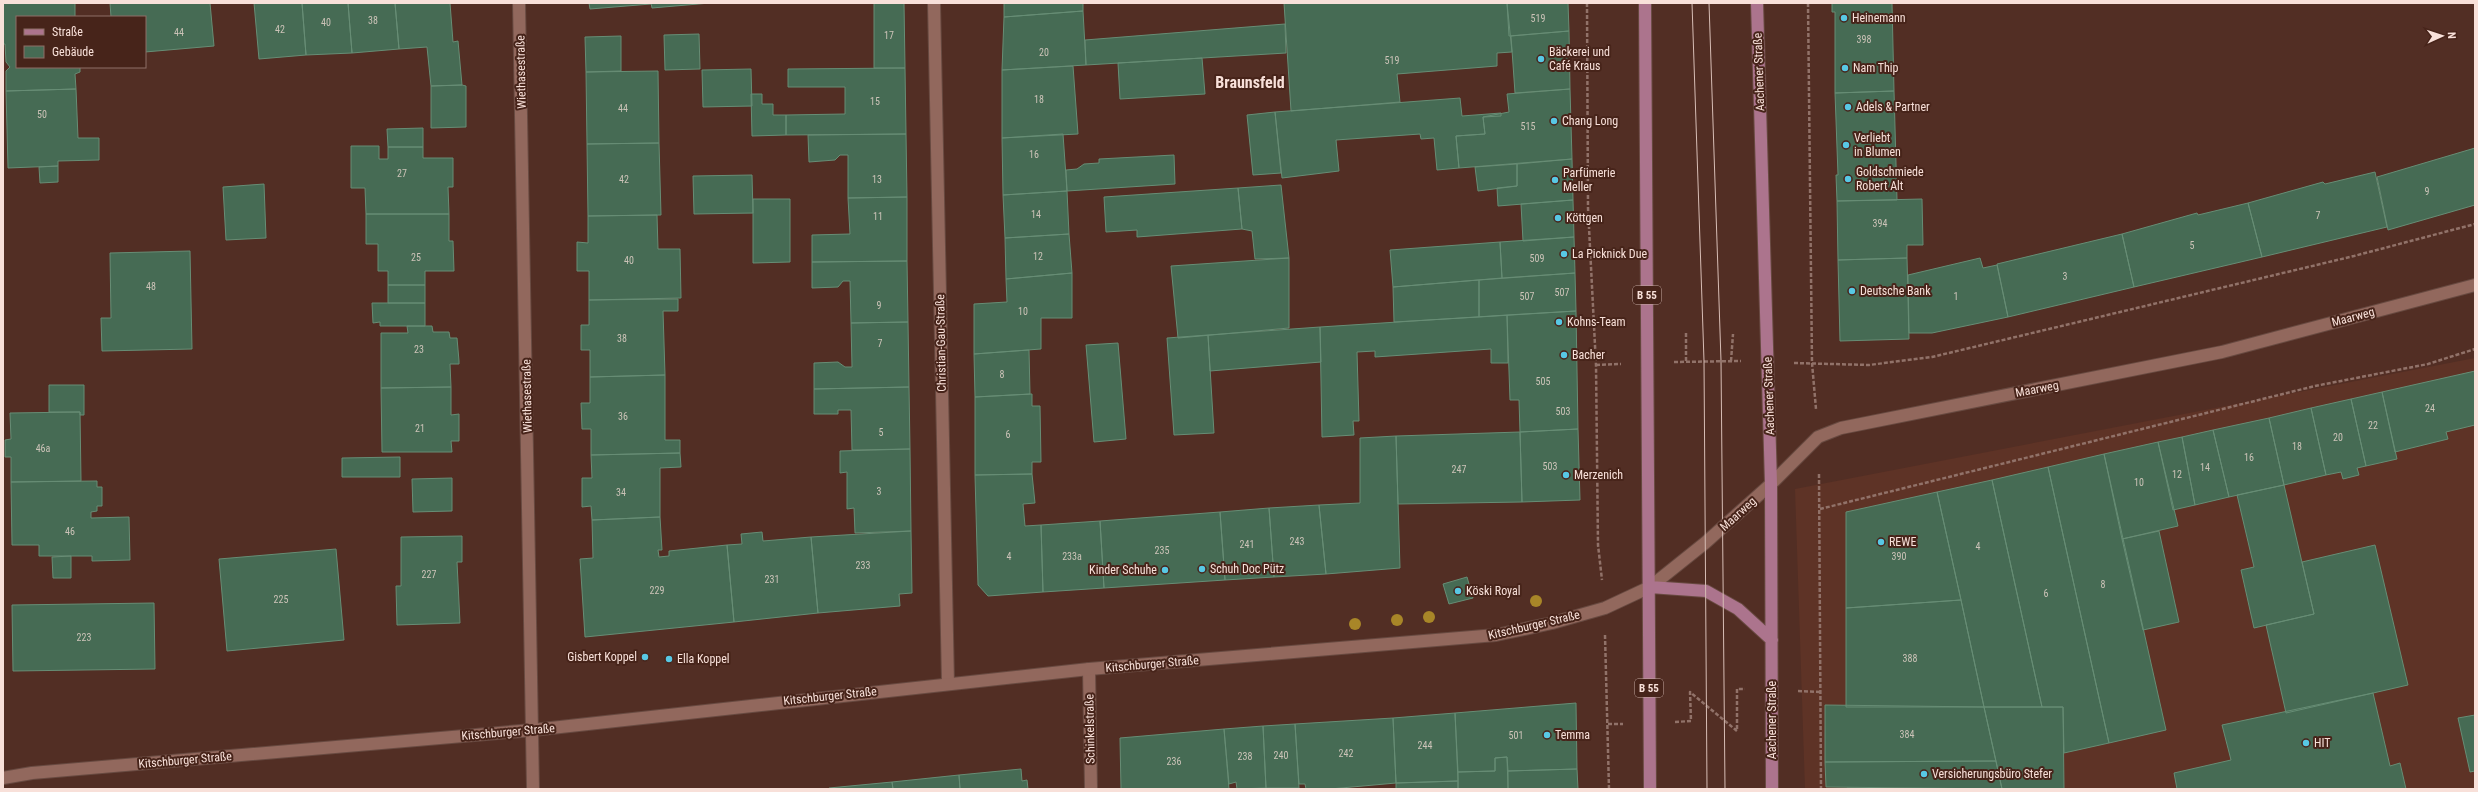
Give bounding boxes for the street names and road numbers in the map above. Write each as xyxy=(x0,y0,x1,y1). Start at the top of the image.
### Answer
street label: Aachener Straße xyxy=(1751,32,1767,111)
street label: Wiethasestraße xyxy=(513,35,529,109)
road number: B 55 xyxy=(1633,286,1661,304)
street label: Christian-Gau-Straße xyxy=(933,294,949,392)
street label: Maarweg xyxy=(2330,305,2376,329)
street label: Aachener Straße xyxy=(1761,356,1777,435)
street label: Wiethasestraße xyxy=(519,359,535,433)
street label: Maarweg xyxy=(2014,378,2060,400)
street label: Maarweg xyxy=(1717,494,1759,534)
street label: Kitschburger Straße xyxy=(1487,608,1582,642)
street label: Kitschburger Straße xyxy=(1105,653,1200,675)
road number: B 55 xyxy=(1635,679,1663,697)
street label: Aachener Straße xyxy=(1765,680,1779,759)
street label: Kitschburger Straße xyxy=(783,684,878,708)
street label: Schinkelstraße xyxy=(1082,694,1098,764)
street label: Kitschburger Straße xyxy=(461,721,556,743)
street label: Kitschburger Straße xyxy=(138,749,233,771)

